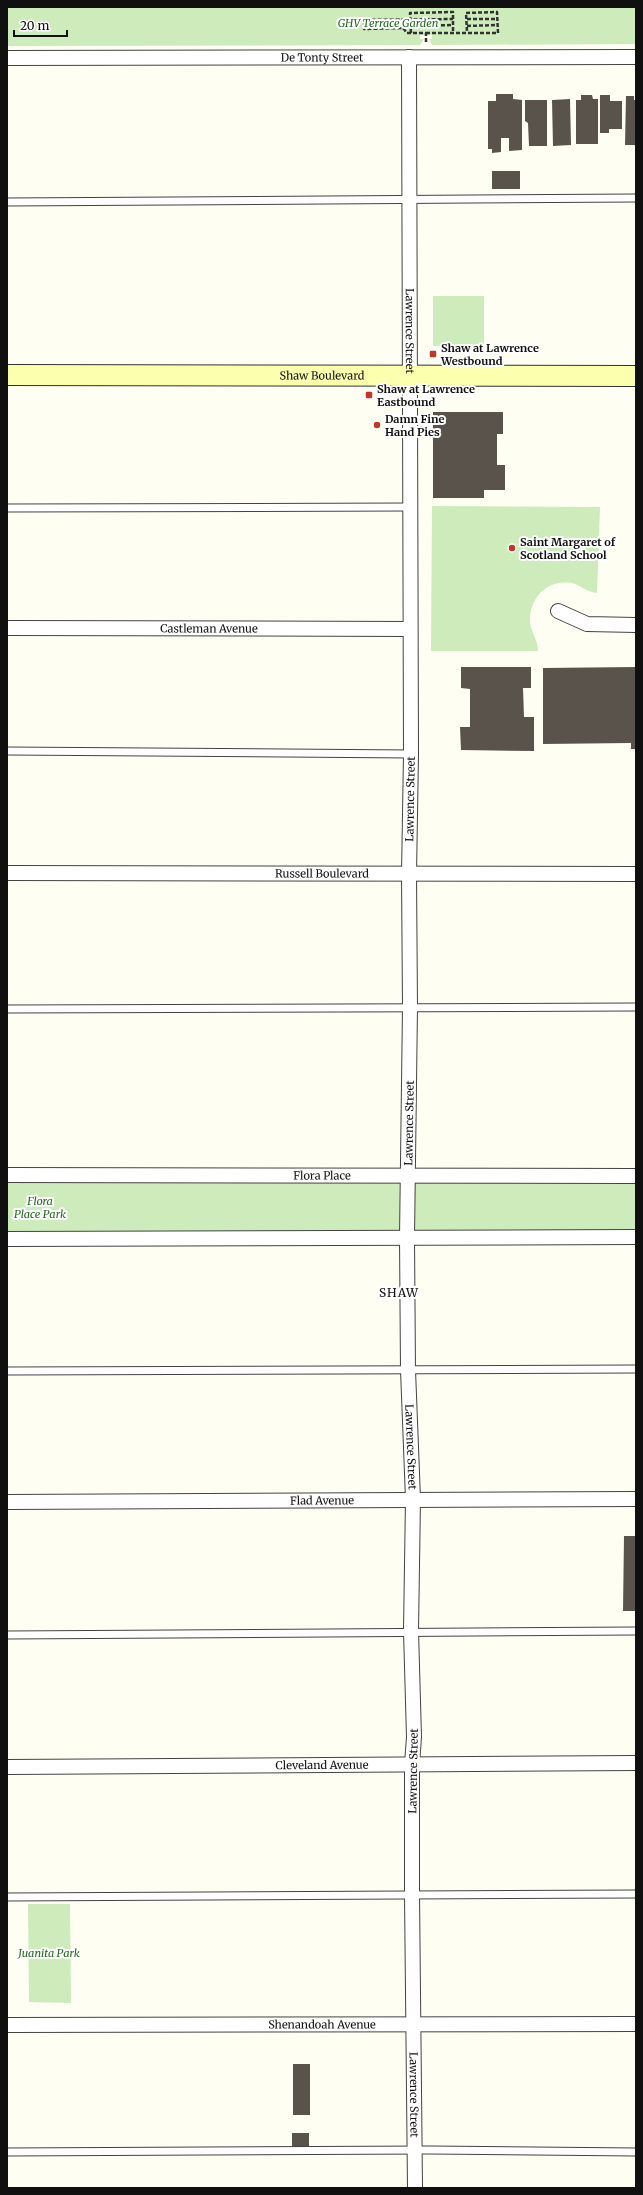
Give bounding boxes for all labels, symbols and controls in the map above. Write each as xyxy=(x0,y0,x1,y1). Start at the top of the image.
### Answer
scale bar xyxy=(14,12,67,38)
park label: GHV Terrace Garden xyxy=(338,16,439,30)
text: 20 m xyxy=(20,18,49,33)
street label: De Tonty Street xyxy=(281,50,364,65)
street label: Lawrence Street xyxy=(403,288,417,374)
place label: Shaw at Lawrence Westbound xyxy=(440,341,539,368)
marker: Shaw at Lawrence Westbound xyxy=(428,349,438,359)
street label: Shaw Boulevard xyxy=(279,368,365,383)
place label: Shaw at Lawrence Eastbound xyxy=(377,382,475,409)
marker: Shaw at Lawrence Eastbound xyxy=(364,390,374,400)
place label: Damn Fine Hand Pies xyxy=(385,412,445,439)
marker: Damn Fine Hand Pies xyxy=(372,420,382,430)
place label: Saint Margaret of Scotland School xyxy=(520,535,616,562)
marker: Saint Margaret of Scotland School xyxy=(507,543,517,553)
street label: Castleman Avenue xyxy=(160,621,258,636)
street label: Lawrence Street xyxy=(402,755,418,842)
street label: Russell Boulevard xyxy=(275,866,369,881)
street label: Lawrence Street xyxy=(401,1079,417,1166)
street label: Flora Place xyxy=(293,1168,351,1183)
park label: Flora Place Park xyxy=(14,1194,66,1221)
district label: SHAW xyxy=(379,1285,419,1300)
street label: Lawrence Street xyxy=(402,1404,420,1491)
street label: Flad Avenue xyxy=(290,1493,354,1508)
street label: Lawrence Street xyxy=(405,1727,421,1814)
street label: Cleveland Avenue xyxy=(276,1758,369,1772)
park label: Juanita Park xyxy=(17,1946,80,1960)
street label: Shenandoah Avenue xyxy=(268,2017,376,2032)
street label: Lawrence Street xyxy=(407,2052,421,2138)

